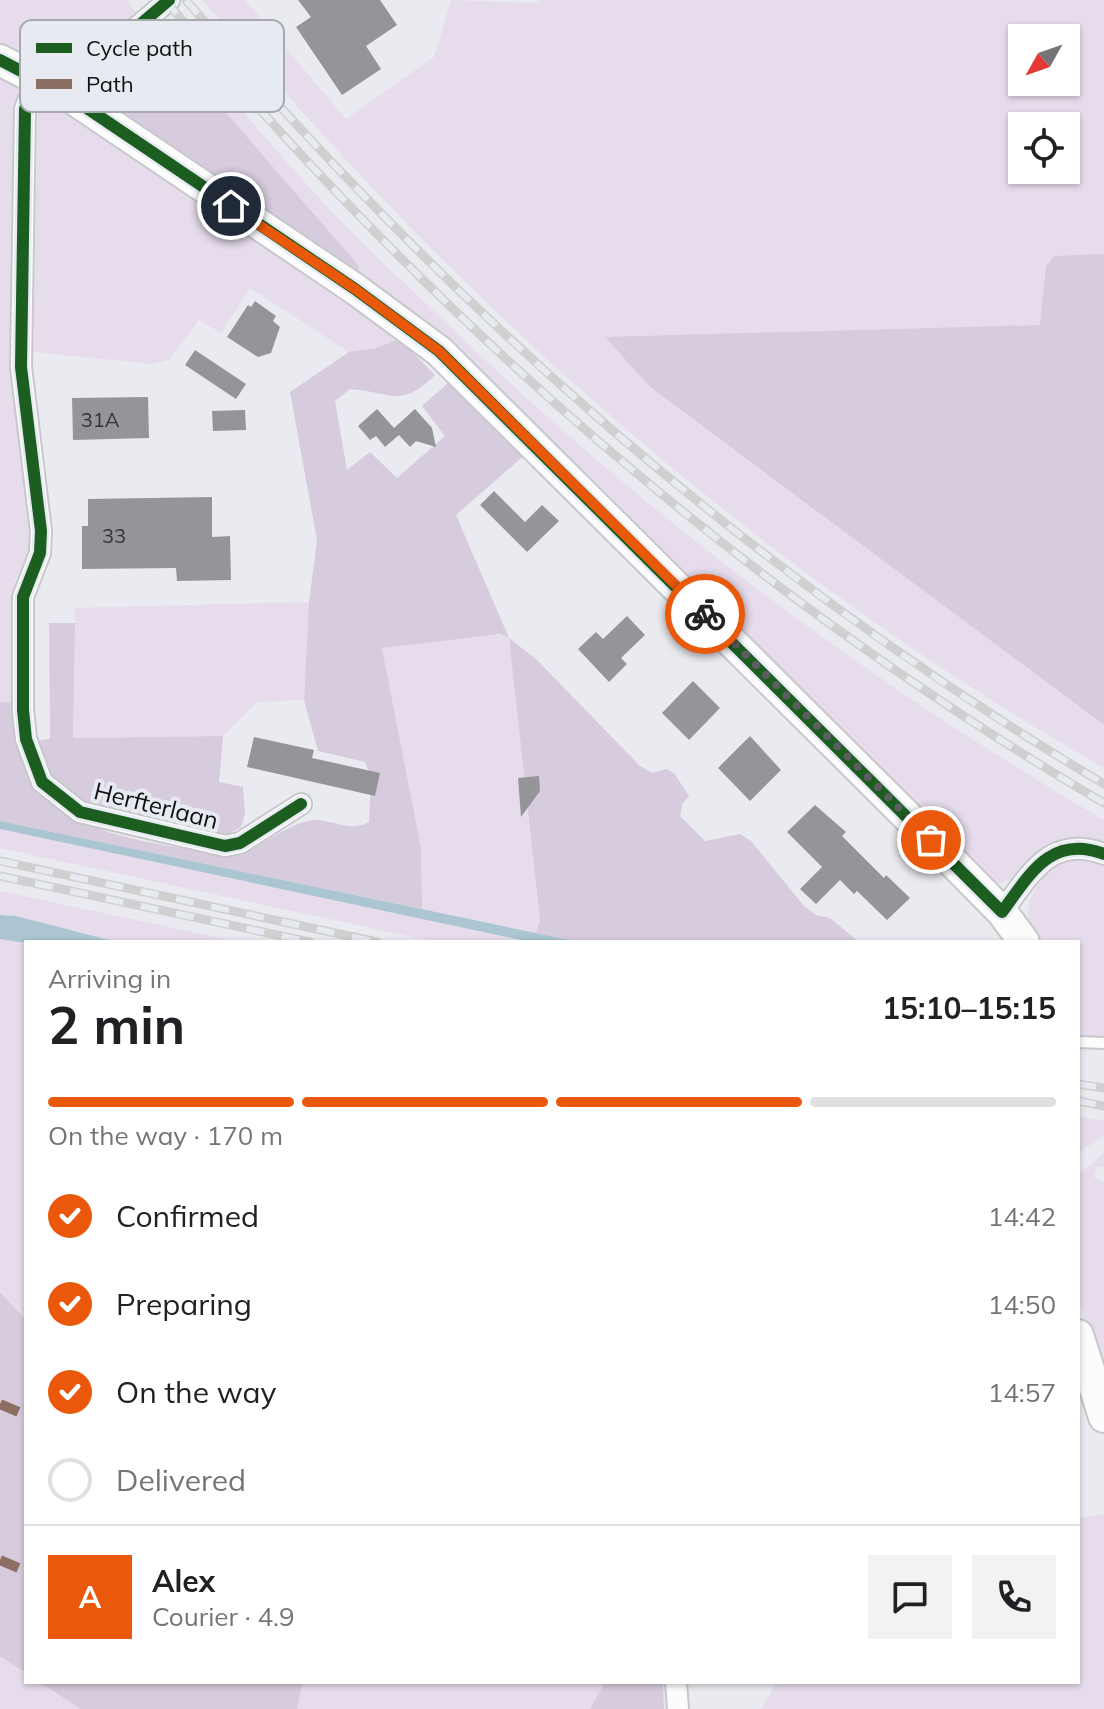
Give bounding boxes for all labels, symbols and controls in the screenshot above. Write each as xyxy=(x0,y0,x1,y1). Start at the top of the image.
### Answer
legend xyxy=(20,20,284,112)
north arrow xyxy=(1008,24,1080,96)
map controls xyxy=(1008,24,1080,184)
text: Cycle path xyxy=(86,34,193,62)
text: Path xyxy=(86,70,134,98)
button: locate xyxy=(1008,112,1080,184)
pin xyxy=(197,172,265,240)
icon: home xyxy=(209,184,253,228)
house number: 31A xyxy=(81,407,120,432)
house number: 33 xyxy=(102,523,126,548)
courier xyxy=(665,574,745,654)
icon: bike xyxy=(683,592,727,636)
street label: Herfterlaan xyxy=(91,775,221,835)
pin xyxy=(897,806,965,874)
icon: bag xyxy=(909,818,953,862)
text: Arriving in xyxy=(48,962,171,995)
text: 15:10–15:15 xyxy=(882,989,1056,1027)
text: 2 min xyxy=(48,992,185,1057)
text: On the way · 170 m xyxy=(48,1119,283,1152)
icon: check xyxy=(48,1194,92,1238)
text: Confirmed xyxy=(116,1197,259,1235)
text: 14:42 xyxy=(988,1200,1056,1233)
icon: check xyxy=(48,1282,92,1326)
text: Preparing xyxy=(116,1285,252,1323)
text: 14:50 xyxy=(988,1288,1056,1321)
icon: check xyxy=(48,1370,92,1414)
text: On the way xyxy=(116,1373,276,1411)
text: 14:57 xyxy=(988,1376,1056,1409)
text: Delivered xyxy=(116,1461,246,1499)
button: chat xyxy=(868,1555,952,1639)
button: phone xyxy=(972,1555,1056,1639)
text: Alex xyxy=(152,1562,215,1600)
text: A xyxy=(79,1578,101,1616)
text: Courier · 4.9 xyxy=(152,1600,295,1633)

